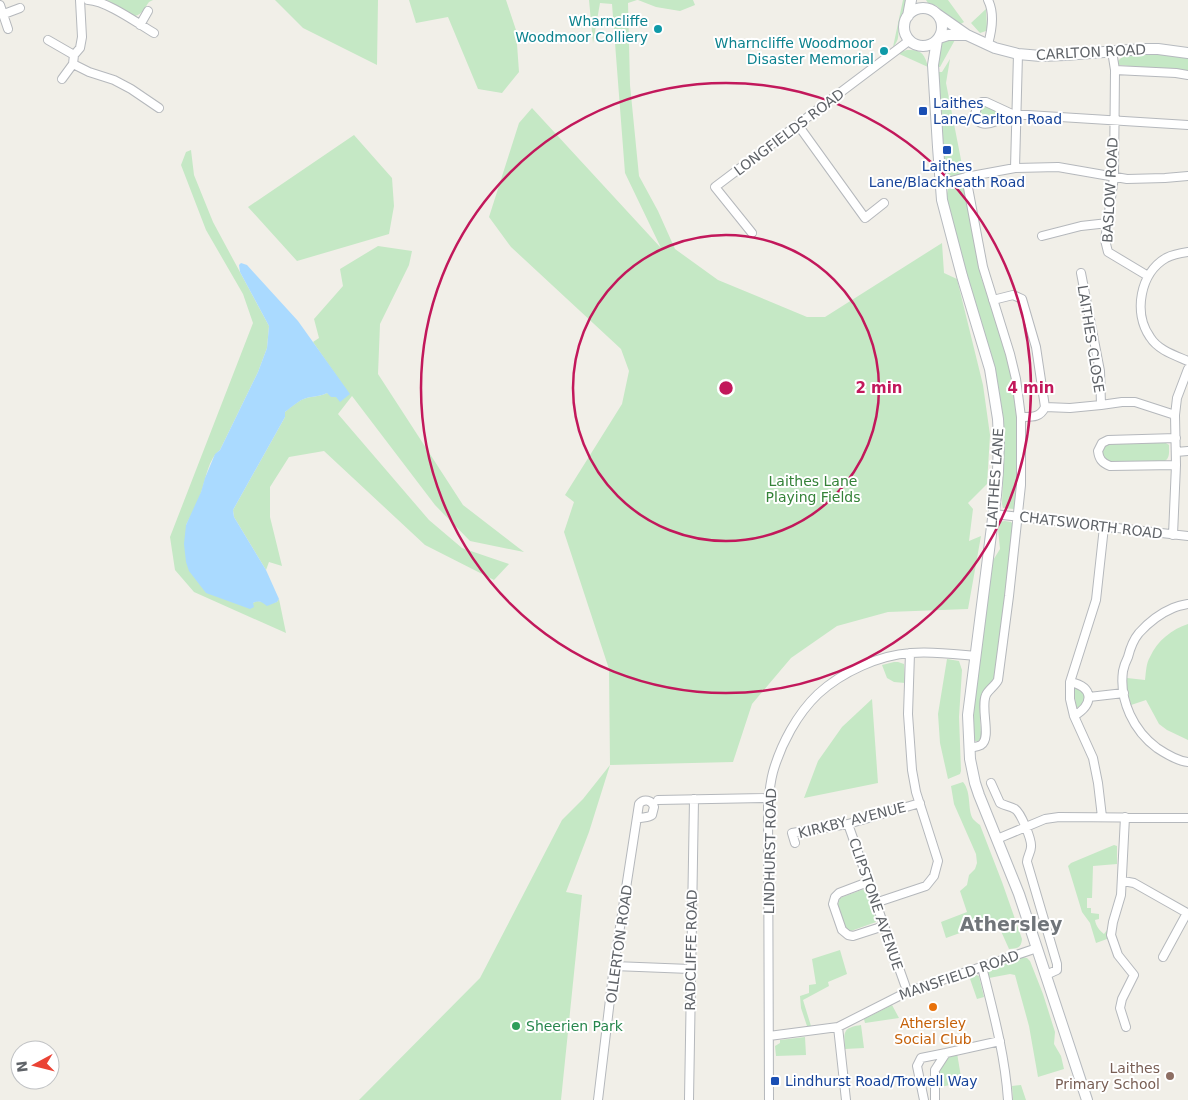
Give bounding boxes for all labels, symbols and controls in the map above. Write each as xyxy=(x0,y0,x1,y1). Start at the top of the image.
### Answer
place label: Wharncliffe Woodmoor Colliery xyxy=(515,13,648,45)
marker: Wharncliffe Woodmoor Colliery xyxy=(652,23,664,35)
place label: Wharncliffe Woodmoor Disaster Memorial xyxy=(715,35,874,67)
street label: CARLTON ROAD xyxy=(1036,41,1146,63)
marker: Wharncliffe Woodmoor Disaster Memorial xyxy=(878,45,890,57)
street label: LONGFIELDS ROAD xyxy=(731,85,847,179)
place label: Laithes Lane/Carlton Road xyxy=(933,95,1062,127)
marker: Laithes Lane/Carlton Road xyxy=(917,105,929,117)
street label: BASLOW ROAD xyxy=(1099,137,1121,243)
marker: Laithes Lane/Blackheath Road xyxy=(941,144,953,156)
place label: Laithes Lane/Blackheath Road xyxy=(869,158,1025,190)
street label: LAITHES CLOSE xyxy=(1075,284,1107,394)
centre of rings xyxy=(717,379,735,397)
text: 2 min xyxy=(855,379,903,397)
text: 4 min xyxy=(1007,379,1055,397)
street label: LAITHES LANE xyxy=(984,428,1006,528)
park label: Laithes Lane Playing Fields xyxy=(766,473,860,505)
street label: CHATSWORTH ROAD xyxy=(1018,508,1164,542)
street label: LINDHURST ROAD xyxy=(761,788,779,914)
street label: KIRKBY AVENUE xyxy=(796,799,908,841)
street label: CLIPSTONE AVENUE xyxy=(846,836,906,972)
street label: OLLERTON ROAD xyxy=(603,884,635,1004)
street label: RADCLIFFE ROAD xyxy=(682,889,700,1011)
district label: Athersley xyxy=(960,913,1063,935)
street label: MANSFIELD ROAD xyxy=(897,947,1021,1003)
marker: Athersley Social Club xyxy=(927,1001,939,1013)
place label: Athersley Social Club xyxy=(894,1015,972,1047)
place label: Sheerien Park xyxy=(526,1018,624,1034)
marker: Sheerien Park xyxy=(510,1020,522,1032)
north arrow xyxy=(10,1040,60,1090)
text: N xyxy=(13,1060,31,1073)
place label: Laithes Primary School xyxy=(1055,1060,1160,1092)
marker: Laithes Primary School xyxy=(1164,1070,1176,1082)
place label: Lindhurst Road/Trowell Way xyxy=(785,1073,978,1089)
marker: Lindhurst Road/Trowell Way xyxy=(769,1075,781,1087)

